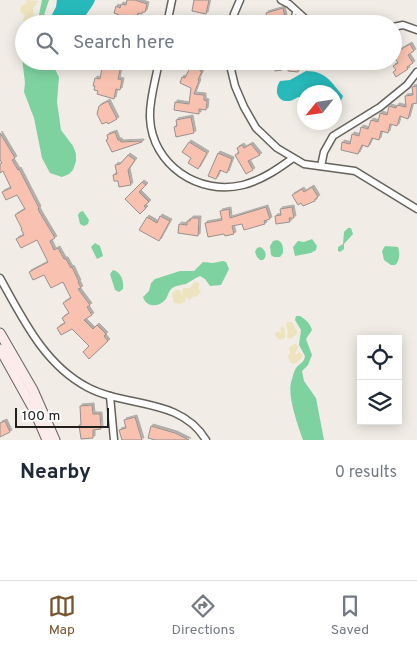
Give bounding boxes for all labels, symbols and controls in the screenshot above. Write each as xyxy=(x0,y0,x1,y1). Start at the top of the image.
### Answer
search box xyxy=(15,15,402,70)
icon: search xyxy=(33,29,61,57)
text: Search here xyxy=(73,31,175,55)
north arrow xyxy=(297,85,342,130)
map controls xyxy=(357,335,402,425)
button: locate xyxy=(357,335,402,380)
button: layers xyxy=(357,380,402,425)
scale bar xyxy=(15,405,109,428)
text: 100 m xyxy=(22,408,60,425)
text: Nearby xyxy=(20,459,91,486)
text: 0 results xyxy=(335,463,397,483)
tab: Map xyxy=(48,592,76,639)
tab: Directions xyxy=(171,592,235,639)
tab: Saved xyxy=(331,592,369,639)

